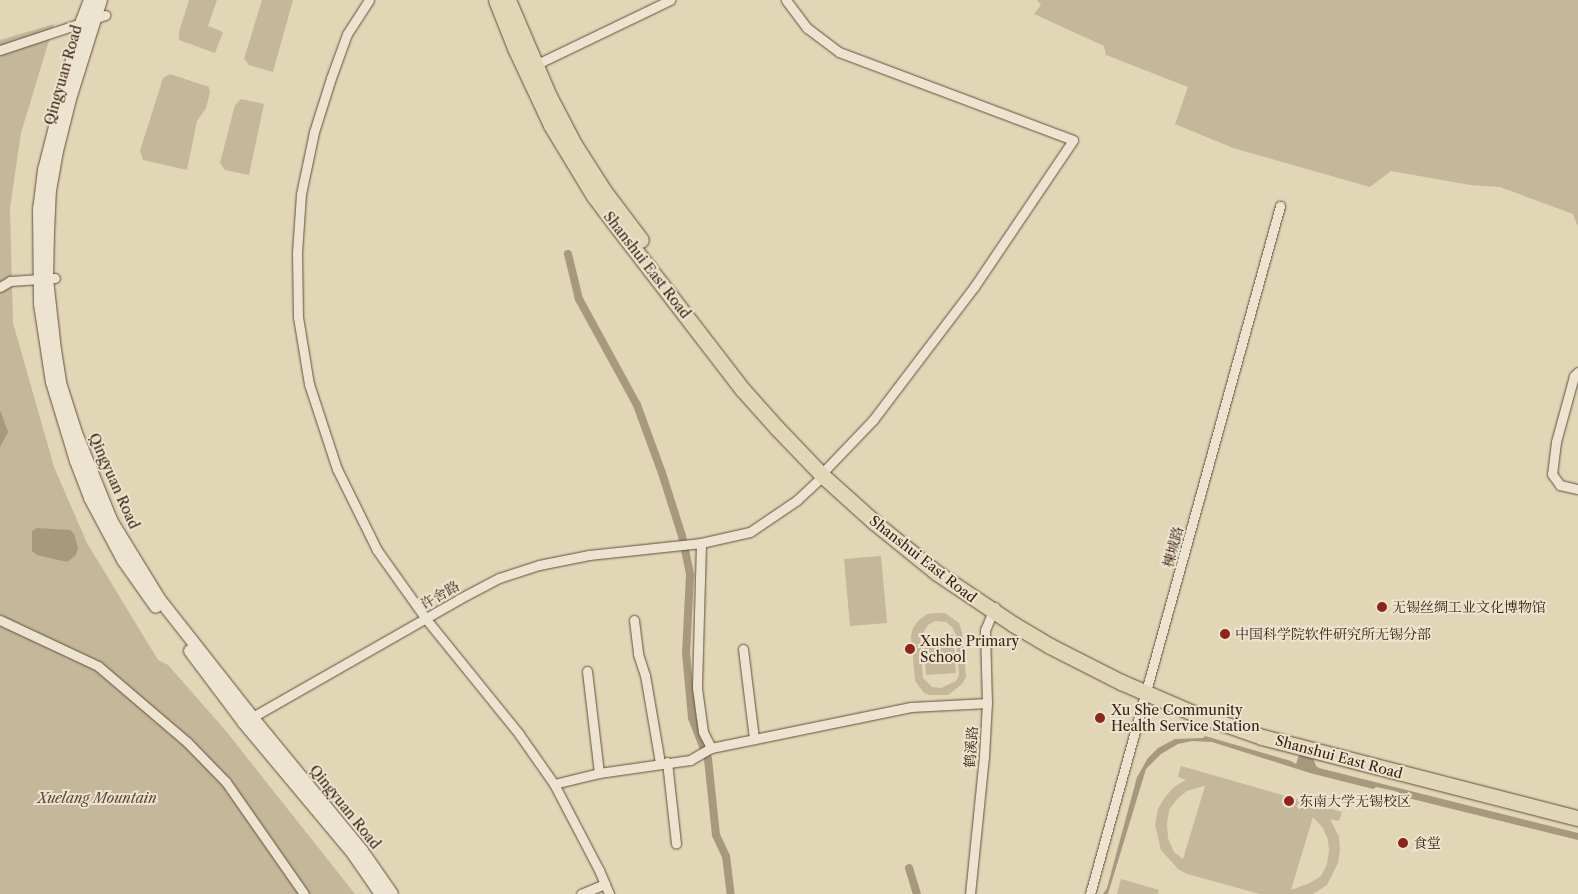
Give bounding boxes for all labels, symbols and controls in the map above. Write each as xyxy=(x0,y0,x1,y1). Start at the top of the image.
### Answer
street label: Qingyuan Road xyxy=(41,23,85,127)
street label: Shanshui East Road xyxy=(600,208,694,322)
street label: Qingyuan Road xyxy=(85,431,143,531)
street label: Shanshui East Road xyxy=(866,512,980,606)
street label: 楝城路 xyxy=(1159,525,1187,569)
street label: 许舍路 xyxy=(418,577,462,613)
place label: 无锡丝绸工业文化博物馆 xyxy=(1392,599,1546,615)
marker: 无锡丝绸工业文化博物馆 xyxy=(1376,601,1388,613)
place label: 中国科学院软件研究所无锡分部 xyxy=(1235,626,1431,642)
marker: 中国科学院软件研究所无锡分部 xyxy=(1219,628,1231,640)
place label: Xushe Primary School xyxy=(920,633,1019,666)
marker: Xushe Primary School xyxy=(904,643,916,655)
place label: Xu She Community Health Service Station xyxy=(1111,702,1260,734)
marker: Xu She Community Health Service Station xyxy=(1093,711,1107,725)
street label: 鹤溪路 xyxy=(961,725,981,769)
street label: Shanshui East Road xyxy=(1273,732,1405,782)
street label: Qingyuan Road xyxy=(306,762,384,852)
park label: Xuelang Mountain xyxy=(37,790,157,806)
place label: 东南大学无锡校区 xyxy=(1299,793,1411,809)
marker: 东南大学无锡校区 xyxy=(1283,795,1295,807)
place label: 食堂 xyxy=(1413,835,1441,851)
marker: 食堂 xyxy=(1397,837,1409,849)

